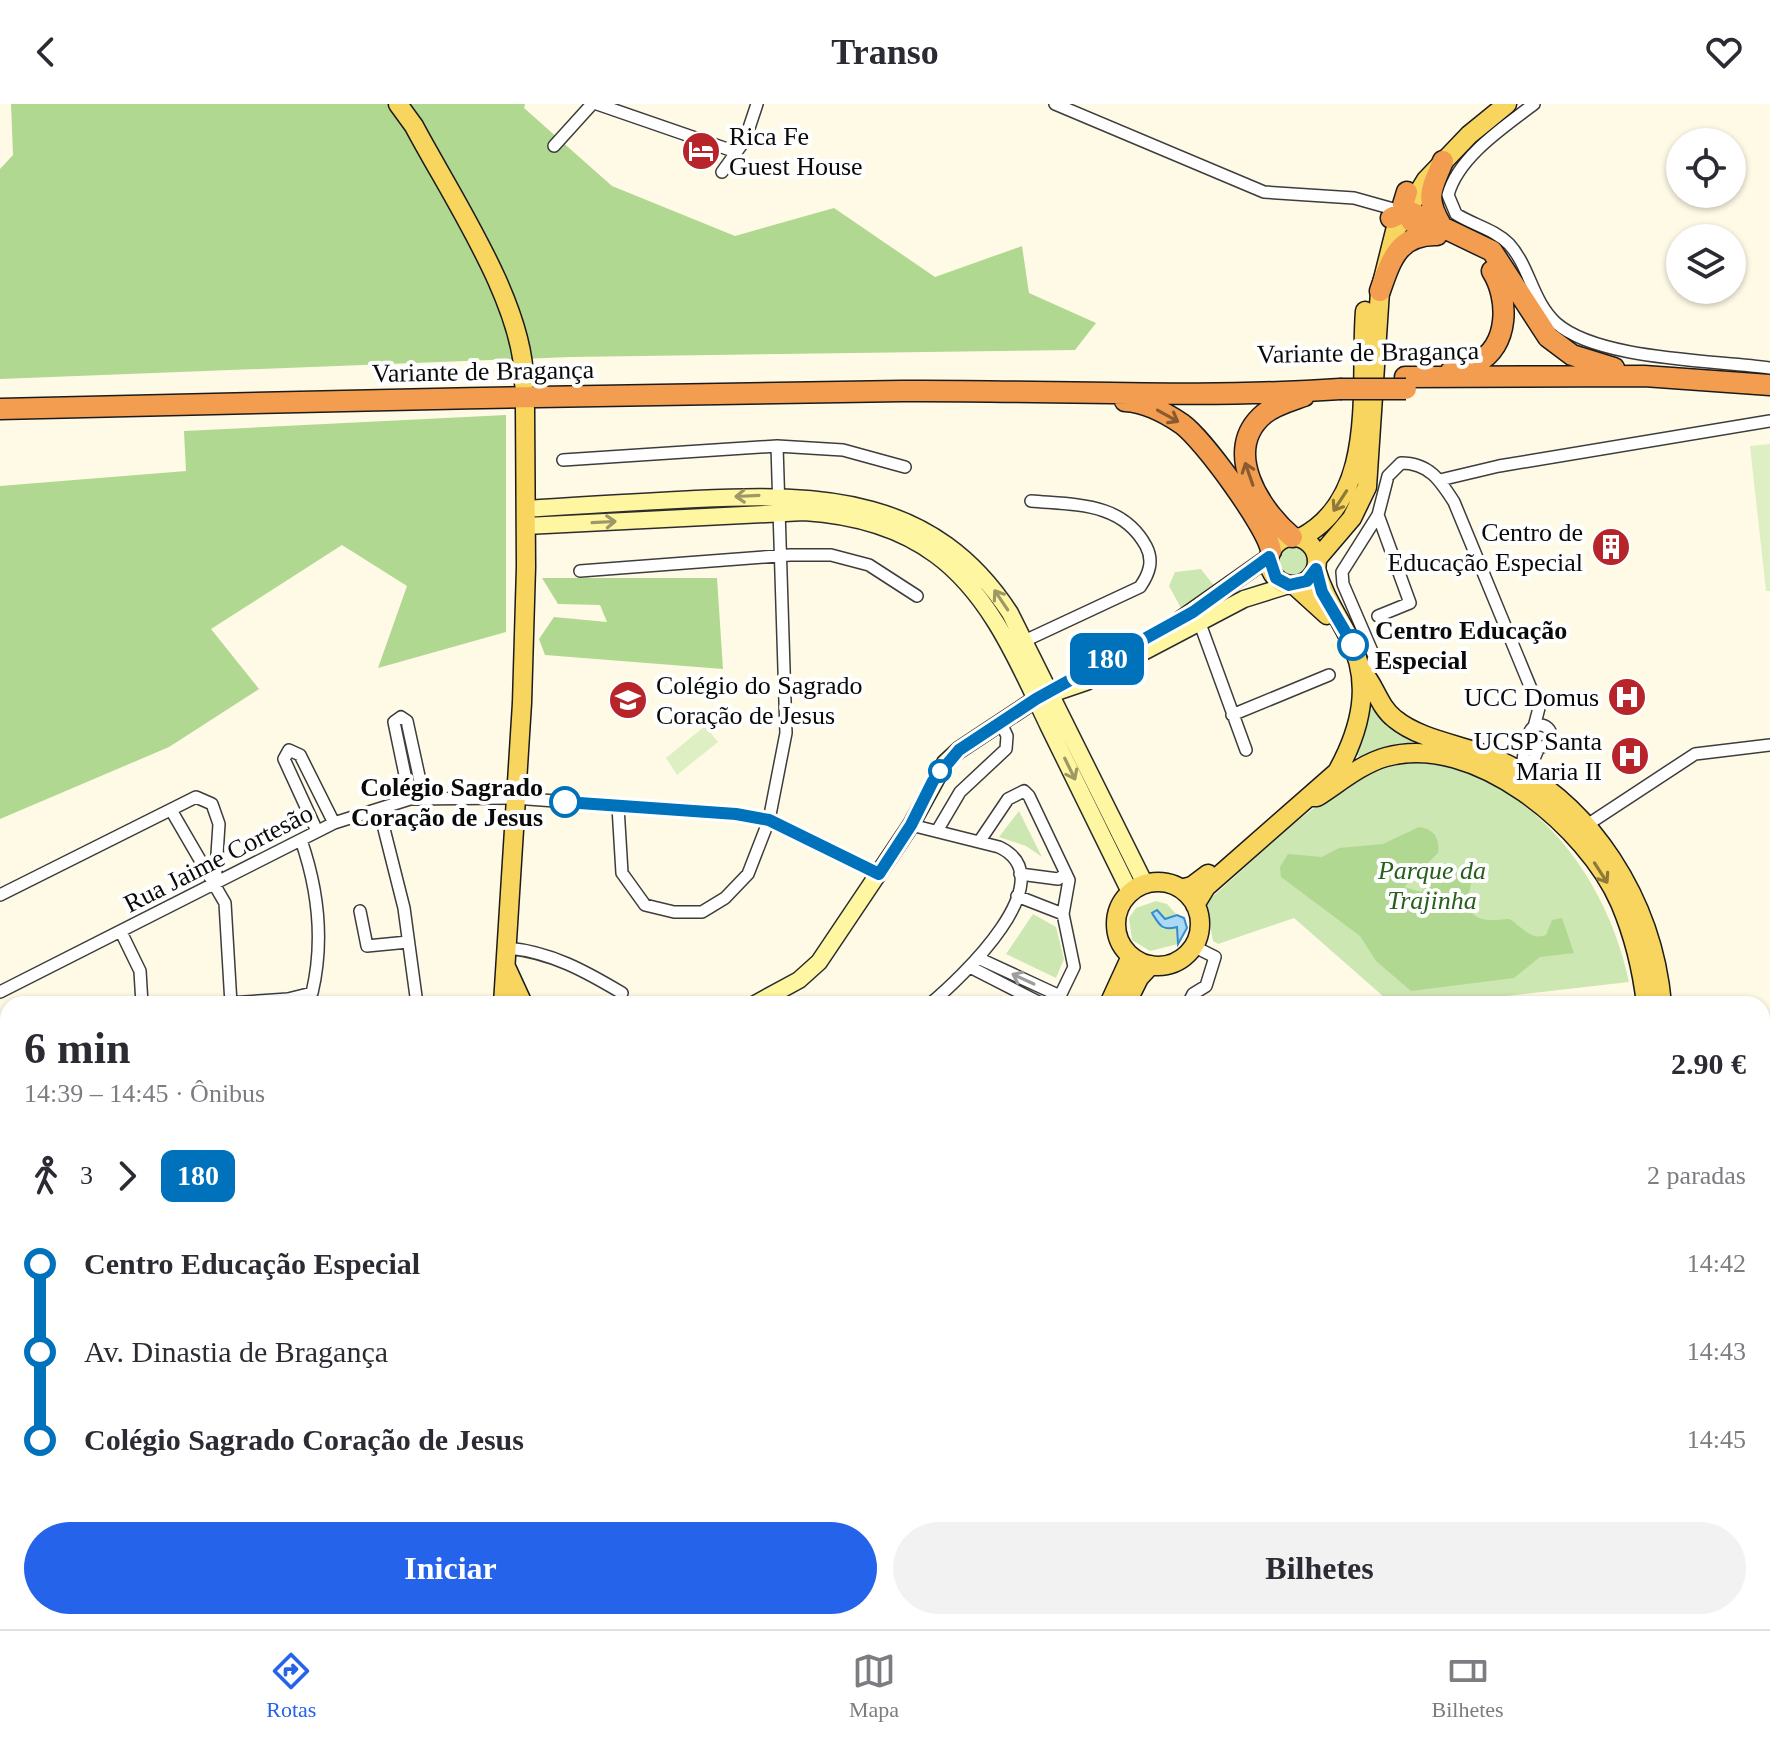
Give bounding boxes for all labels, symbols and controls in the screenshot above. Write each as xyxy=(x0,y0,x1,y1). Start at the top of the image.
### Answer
icon: back xyxy=(24,30,68,74)
icon: heart xyxy=(1702,30,1746,74)
text: Transo xyxy=(831,32,939,72)
place label: Rica Fe Guest House xyxy=(729,122,863,181)
map controls xyxy=(1666,128,1746,304)
button: locate xyxy=(1666,128,1746,208)
hotel icon: Rica Fe Guest House xyxy=(680,130,722,172)
button: layers xyxy=(1666,224,1746,304)
street label: Variante de Bragança xyxy=(1257,336,1480,369)
street label: Variante de Bragança xyxy=(372,355,595,388)
one-way arrow xyxy=(1155,409,1179,424)
one-way arrow xyxy=(1241,462,1256,487)
one-way arrow xyxy=(734,489,761,504)
one-way arrow xyxy=(1331,490,1348,512)
one-way arrow xyxy=(590,514,617,529)
place label: Centro de Educação Especial xyxy=(1387,518,1583,577)
building icon: Centro de Educação Especial xyxy=(1590,526,1632,568)
one-way arrow xyxy=(993,590,1009,612)
place label: Centro Educação Especial xyxy=(1375,616,1567,675)
marker: Centro Educação Especial xyxy=(1338,630,1368,660)
line badge: 180 xyxy=(1061,633,1153,685)
text: 180 xyxy=(1086,643,1128,674)
place label: Colégio do Sagrado Coração de Jesus xyxy=(656,671,863,730)
hospital icon: UCC Domus xyxy=(1606,676,1648,718)
school or university icon: Colégio do Sagrado Coração de Jesus xyxy=(607,679,649,721)
place label: UCC Domus xyxy=(1464,683,1599,712)
place label: UCSP Santa Maria II xyxy=(1474,727,1602,786)
hospital icon: UCSP Santa Maria II xyxy=(1609,735,1651,777)
one-way arrow xyxy=(1063,757,1078,781)
unlabelled marker xyxy=(929,760,951,782)
place label: Colégio Sagrado Coração de Jesus xyxy=(351,773,543,832)
marker: Colégio Sagrado Coração de Jesus xyxy=(550,787,580,817)
street label: Rua Jaime Cortesão xyxy=(119,798,317,919)
park label: Parque da Trajinha xyxy=(1377,856,1486,915)
one-way arrow xyxy=(1593,862,1610,884)
one-way arrow xyxy=(1011,971,1035,986)
text: 6 min xyxy=(24,1024,130,1073)
text: 2.90 € xyxy=(1671,1047,1746,1080)
text: 14:39 – 14:45 · Ônibus xyxy=(24,1079,265,1108)
icon: walk xyxy=(24,1154,68,1198)
icon: forward xyxy=(105,1154,149,1198)
text: 180 xyxy=(177,1160,219,1191)
text: 3 xyxy=(80,1161,93,1190)
text: 2 paradas xyxy=(1647,1161,1746,1190)
text: Centro Educação Especial xyxy=(84,1247,420,1280)
text: 14:42 xyxy=(1687,1249,1746,1278)
text: Av. Dinastia de Bragança xyxy=(84,1335,388,1368)
text: 14:43 xyxy=(1687,1337,1746,1366)
text: Colégio Sagrado Coração de Jesus xyxy=(84,1423,524,1456)
text: 14:45 xyxy=(1687,1425,1746,1454)
button: Iniciar xyxy=(24,1522,877,1614)
button: Bilhetes xyxy=(893,1522,1746,1614)
tab: Rotas xyxy=(266,1649,316,1723)
tab: Mapa xyxy=(849,1649,899,1723)
tab: Bilhetes xyxy=(1432,1649,1504,1723)

